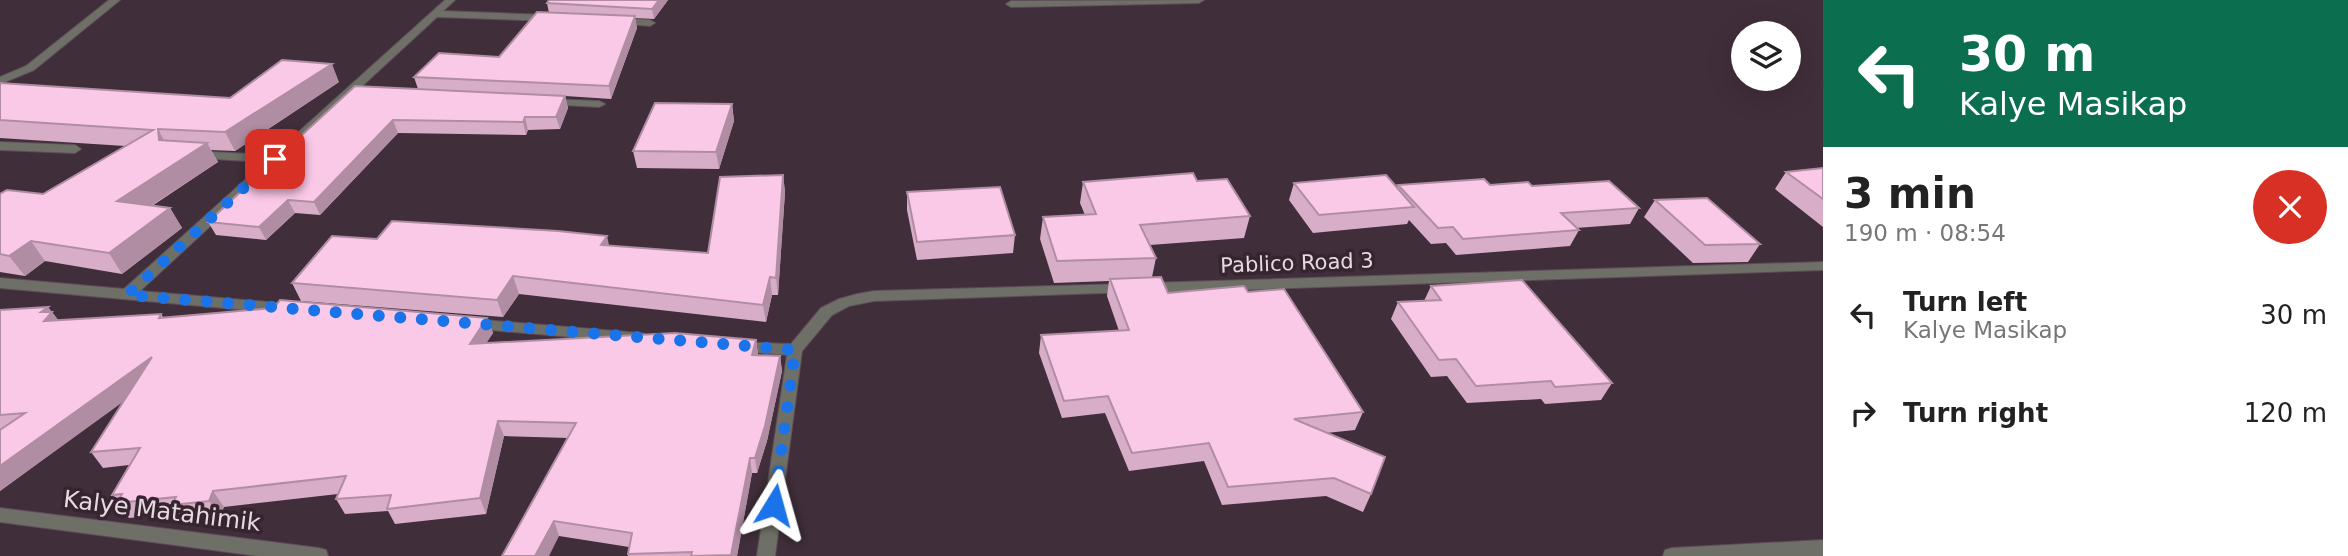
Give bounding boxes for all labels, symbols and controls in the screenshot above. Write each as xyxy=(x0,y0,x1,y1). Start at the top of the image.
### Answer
map controls xyxy=(1731,21,1801,91)
button: layers xyxy=(1731,21,1801,91)
text: 30 m xyxy=(1959,26,2095,83)
icon: left xyxy=(1844,28,1935,119)
text: Kalye Masikap xyxy=(1959,85,2187,123)
pin xyxy=(245,129,305,189)
icon: arrive xyxy=(256,140,294,178)
text: 3 min xyxy=(1844,169,1976,218)
button: close xyxy=(2253,170,2327,244)
text: 190 m · 08:54 xyxy=(1844,220,2006,246)
street label: Pablico Road 3 xyxy=(1220,248,1374,278)
text: Turn left xyxy=(1903,287,2027,317)
icon: left xyxy=(1844,296,1882,334)
text: 30 m xyxy=(2260,300,2327,330)
text: Kalye Masikap xyxy=(1903,317,2067,343)
icon: right xyxy=(1844,394,1882,432)
text: Turn right xyxy=(1903,398,2048,428)
text: 120 m xyxy=(2244,398,2327,428)
position arrow xyxy=(737,468,811,542)
street label: Kalye Matahimik xyxy=(62,485,262,537)

